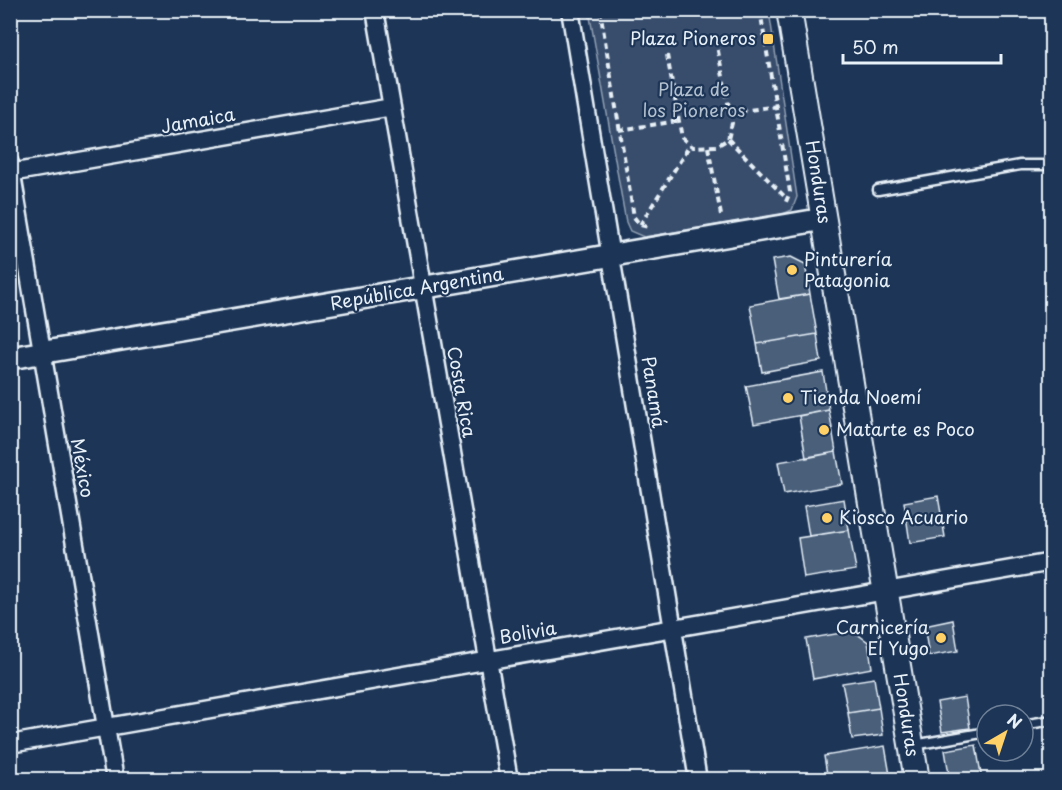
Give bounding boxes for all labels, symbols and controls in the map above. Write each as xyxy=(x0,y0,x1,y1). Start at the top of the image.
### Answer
place label: Plaza Pioneros xyxy=(630,24,756,51)
scale bar xyxy=(843,27,1000,65)
marker: Plaza Pioneros xyxy=(761,32,775,46)
text: 50 m xyxy=(852,33,899,60)
park label: Plaza de los Pioneros xyxy=(643,75,745,123)
street label: Jamaica xyxy=(159,100,238,139)
street label: Honduras xyxy=(800,138,839,225)
place label: Pinturería Patagonia xyxy=(804,245,893,293)
street label: República Argentina xyxy=(328,259,506,316)
marker: Pinturería Patagonia xyxy=(785,263,799,277)
street label: Costa Rica xyxy=(441,344,484,440)
street label: Panamá xyxy=(635,354,674,430)
place label: Tienda Noemí xyxy=(800,383,922,410)
marker: Tienda Noemí xyxy=(781,391,795,405)
place label: Matarte es Poco xyxy=(836,415,975,442)
marker: Matarte es Poco xyxy=(817,423,831,437)
street label: México xyxy=(65,436,102,500)
place label: Kiosco Acuario xyxy=(839,503,968,530)
marker: Kiosco Acuario xyxy=(820,511,834,525)
street label: Bolivia xyxy=(497,613,559,650)
place label: Carnicería El Yugo xyxy=(836,613,930,661)
marker: Carnicería El Yugo xyxy=(934,631,948,645)
street label: Honduras xyxy=(888,671,927,758)
north arrow xyxy=(975,703,1035,763)
text: N xyxy=(1003,707,1028,734)

